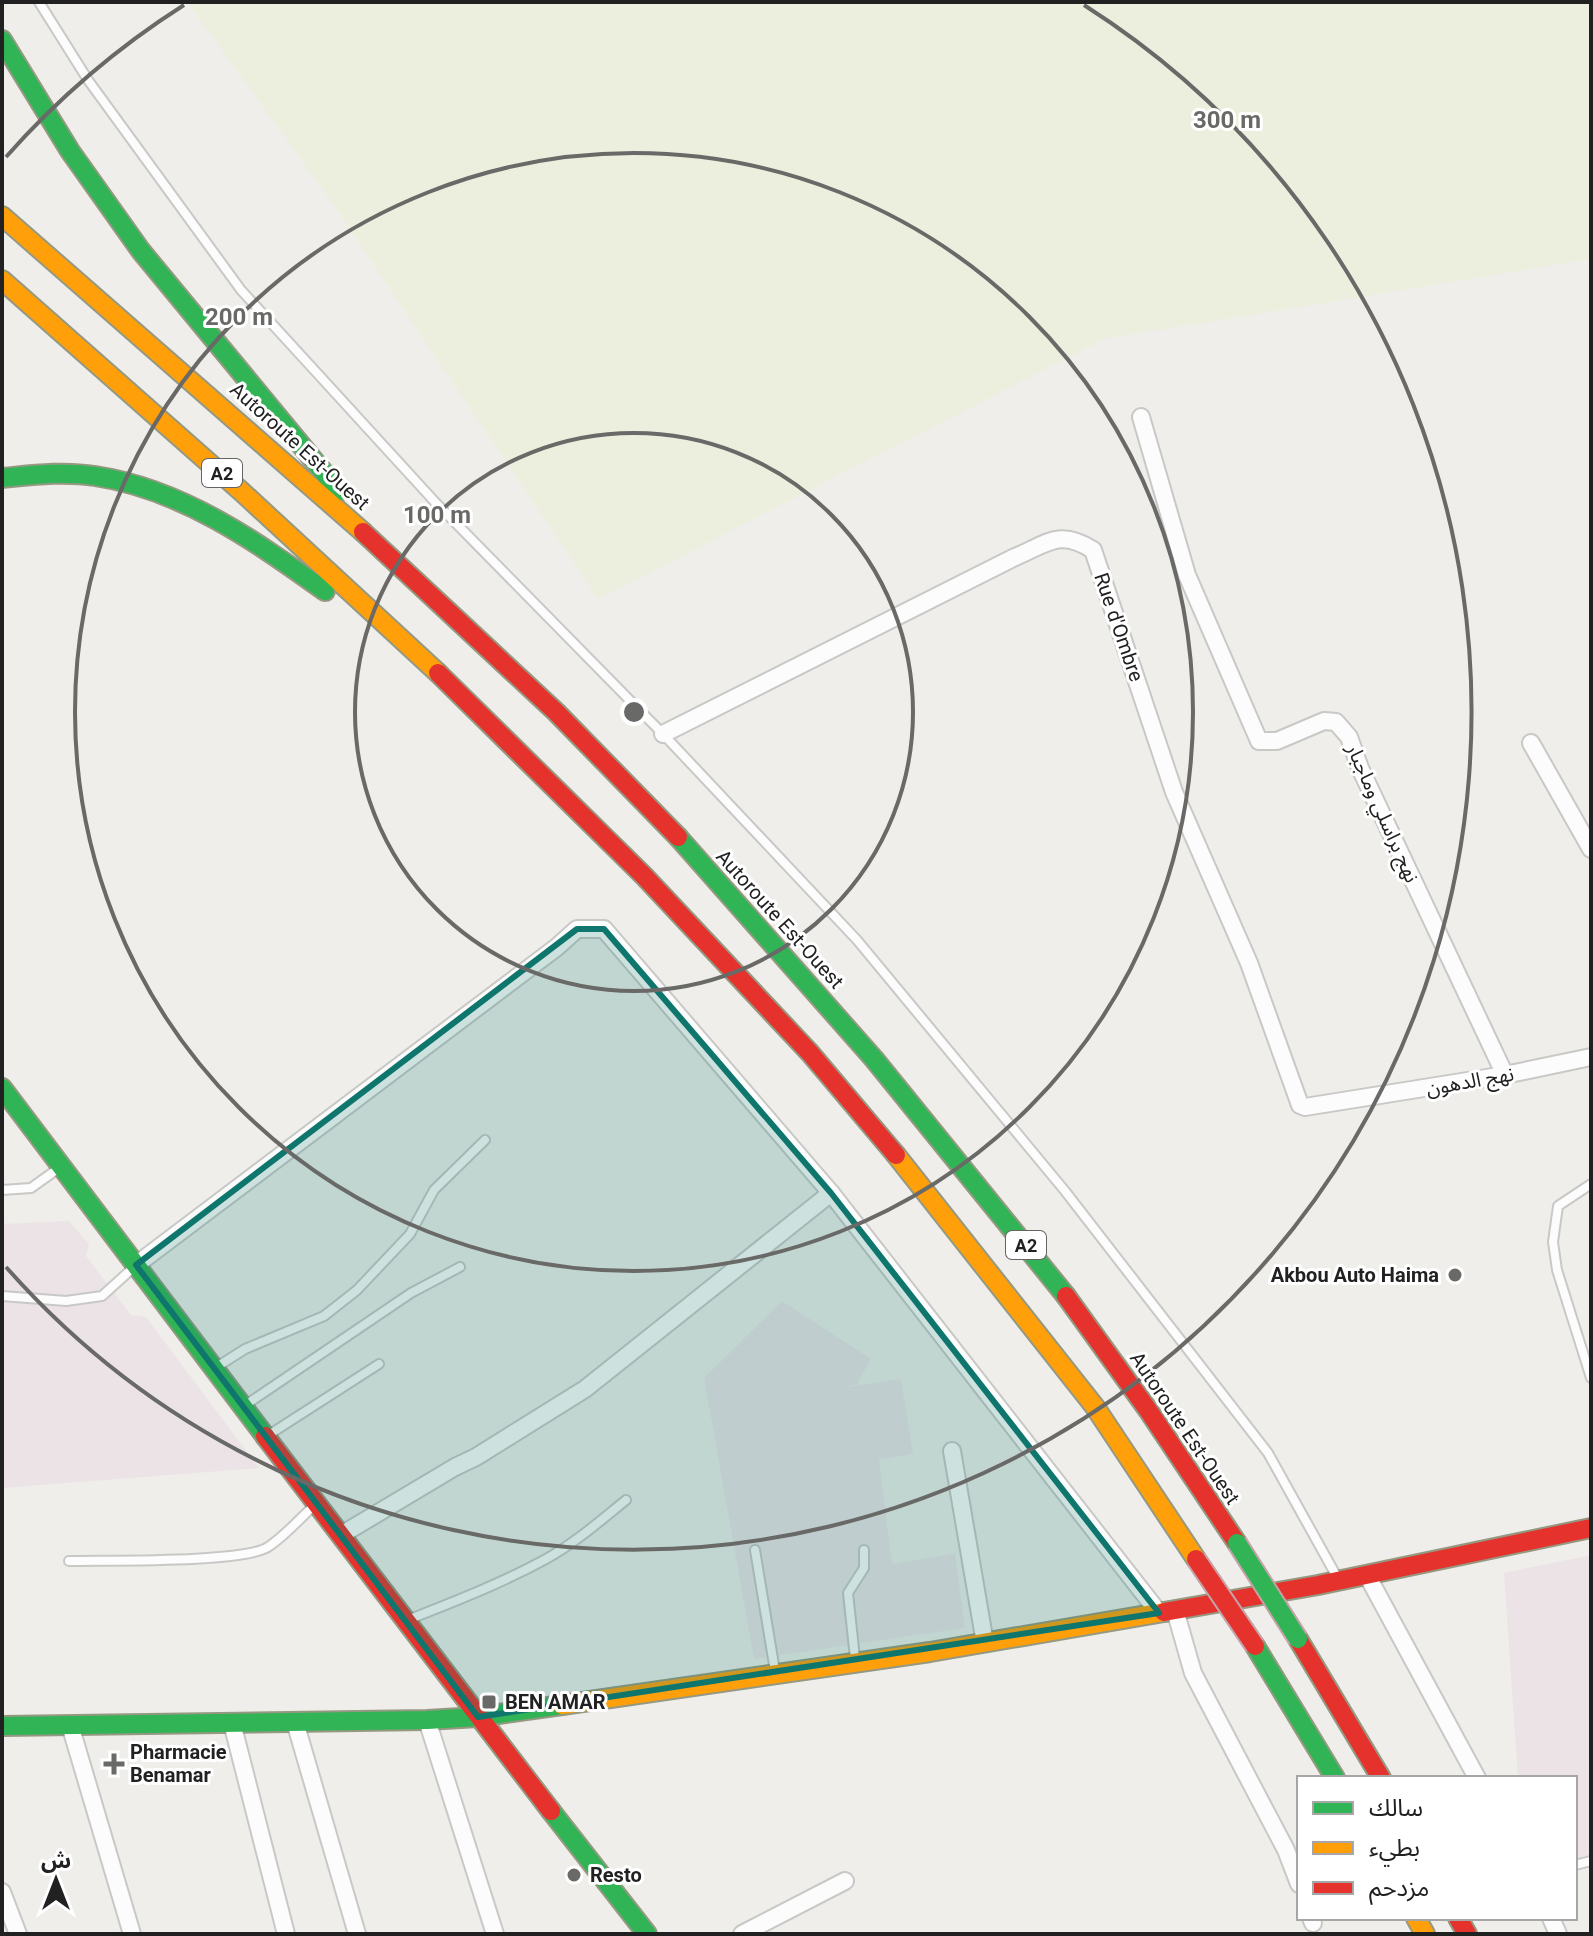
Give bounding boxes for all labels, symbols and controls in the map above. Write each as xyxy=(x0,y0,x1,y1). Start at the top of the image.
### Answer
text: 300 m xyxy=(1193,106,1261,134)
text: 200 m xyxy=(205,303,273,331)
street label: Autoroute Est-Ouest xyxy=(226,377,374,515)
road number: A2 xyxy=(202,459,242,487)
text: 100 m xyxy=(403,501,471,529)
street label: Rue d'Ombre xyxy=(1089,569,1149,685)
centre of rings xyxy=(620,698,648,726)
street label: نهج براسلي وماجبار xyxy=(1338,739,1424,888)
street label: Autoroute Est-Ouest xyxy=(711,845,849,993)
street label: نهج الدهون xyxy=(1424,1061,1516,1103)
road number: A2 xyxy=(1006,1231,1046,1259)
place label: Akbou Auto Haima xyxy=(1271,1263,1439,1287)
marker: Akbou Auto Haima xyxy=(1446,1266,1464,1284)
street label: Autoroute Est-Ouest xyxy=(1125,1347,1245,1509)
place label: BEN AMAR xyxy=(505,1690,606,1714)
marker: BEN AMAR xyxy=(480,1693,498,1711)
place label: Pharmacie Benamar xyxy=(130,1740,227,1787)
marker: Pharmacie Benamar xyxy=(105,1755,123,1773)
legend xyxy=(1297,1776,1577,1920)
text: سالك xyxy=(1369,1794,1423,1822)
text: بطيء xyxy=(1369,1834,1420,1867)
north arrow xyxy=(16,1840,96,1920)
text: ش xyxy=(41,1848,71,1873)
place label: Resto xyxy=(590,1863,642,1887)
marker: Resto xyxy=(565,1866,583,1884)
text: مزدحم xyxy=(1369,1874,1429,1905)

